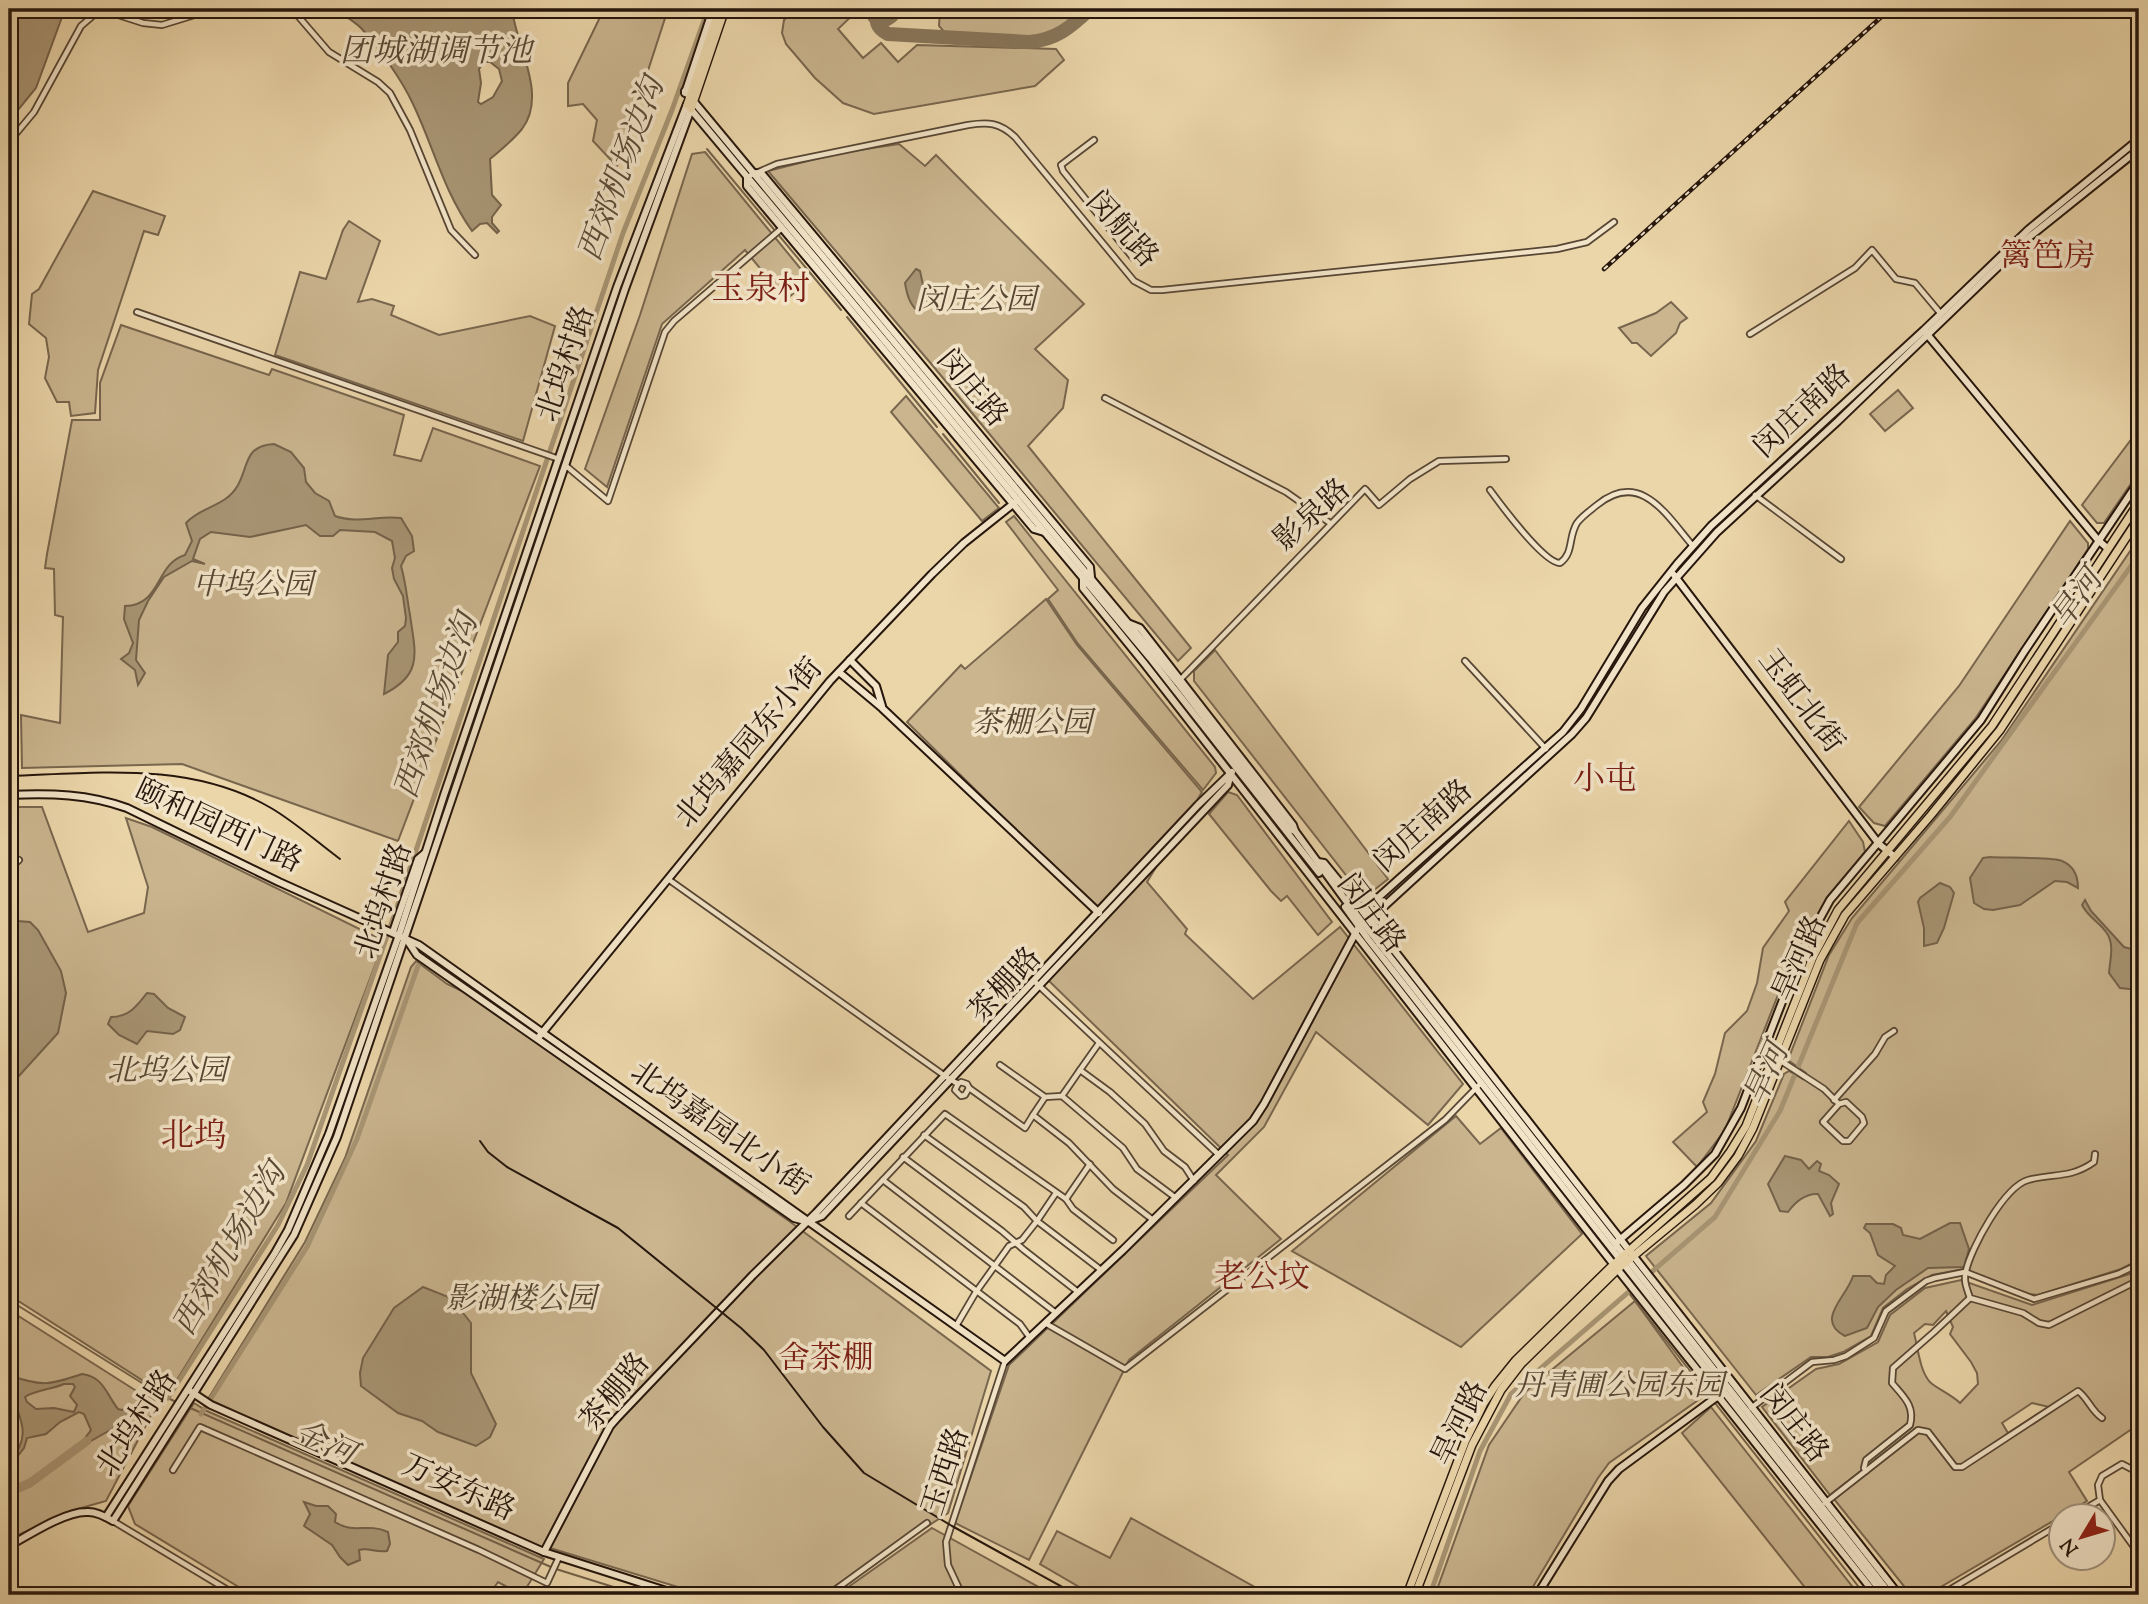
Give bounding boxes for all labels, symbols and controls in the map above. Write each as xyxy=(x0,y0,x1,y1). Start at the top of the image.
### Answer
water label: 团城湖调节池 xyxy=(340,30,535,76)
water label: 西郊机场边沟 xyxy=(569,67,679,268)
street label: 闵航路 xyxy=(1075,182,1167,278)
district label: 篱笆房 xyxy=(2000,235,2096,281)
district label: 玉泉村 xyxy=(712,267,811,315)
park label: 闵庄公园 xyxy=(916,280,1040,323)
street label: 北坞村路 xyxy=(527,300,607,428)
street label: 闵庄路 xyxy=(926,341,1016,437)
street label: 闵庄南路 xyxy=(1744,355,1862,469)
street label: 影泉路 xyxy=(1265,470,1361,562)
water label: 旱河 xyxy=(2041,557,2118,639)
park label: 中坞公园 xyxy=(193,565,317,608)
water label: 西郊机场边沟 xyxy=(385,604,493,805)
street label: 玉虹北街 xyxy=(1747,641,1853,763)
street label: 北坞嘉园东小街 xyxy=(666,650,834,838)
park label: 茶棚公园 xyxy=(972,703,1096,746)
district label: 小屯 xyxy=(1573,758,1637,804)
street label: 颐和园西门路 xyxy=(127,769,309,885)
street label: 闵庄南路 xyxy=(1365,771,1483,883)
street label: 北坞村路 xyxy=(346,837,424,965)
street label: 闵庄路 xyxy=(1326,865,1414,963)
street label: 旱河路 xyxy=(1763,909,1839,1009)
street label: 茶棚路 xyxy=(960,938,1052,1034)
water label: 旱河 xyxy=(1734,1032,1804,1114)
park label: 北坞公园 xyxy=(107,1051,231,1094)
street label: 北坞嘉园北小街 xyxy=(621,1052,817,1208)
district label: 北坞 xyxy=(161,1114,227,1162)
water label: 西郊机场边沟 xyxy=(163,1151,301,1345)
district label: 老公坟 xyxy=(1214,1256,1310,1302)
park label: 影湖楼公园 xyxy=(446,1279,600,1322)
district label: 舍茶棚 xyxy=(778,1337,874,1383)
street label: 茶棚路 xyxy=(571,1344,661,1442)
street label: 北坞村路 xyxy=(87,1362,189,1486)
park label: 丹青圃公园东园 xyxy=(1514,1366,1728,1409)
street label: 旱河路 xyxy=(1422,1374,1500,1474)
street label: 闵庄路 xyxy=(1748,1375,1838,1473)
water label: 金河 xyxy=(285,1411,367,1481)
street label: 玉西路 xyxy=(913,1423,981,1521)
street label: 万安东路 xyxy=(394,1445,522,1533)
north arrow xyxy=(2046,1502,2116,1572)
text: N xyxy=(2055,1532,2086,1560)

